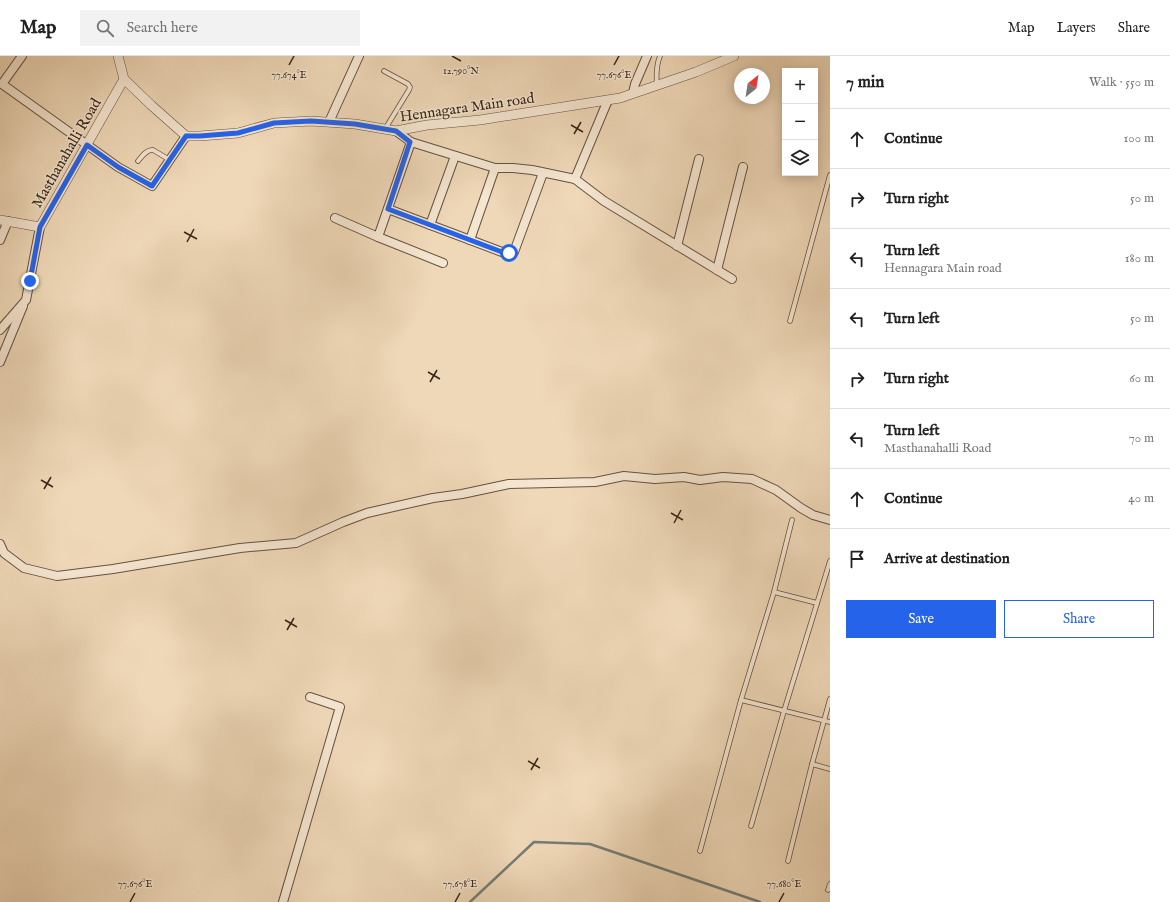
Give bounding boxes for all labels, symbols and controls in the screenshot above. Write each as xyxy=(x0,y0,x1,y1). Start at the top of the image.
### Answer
search box xyxy=(80,10,360,46)
text: Map xyxy=(20,16,56,40)
icon: search xyxy=(94,17,116,39)
text: Search here xyxy=(126,18,198,37)
text: Map xyxy=(1008,19,1035,37)
text: Layers xyxy=(1057,19,1096,37)
text: Share xyxy=(1118,19,1150,37)
text: 12.790°N xyxy=(443,65,479,78)
north arrow xyxy=(734,68,770,104)
map controls xyxy=(782,68,818,176)
button: + xyxy=(782,68,818,104)
text: 77.674°E xyxy=(271,69,307,82)
text: 77.676°E xyxy=(597,69,631,82)
text: 7 min xyxy=(846,72,884,93)
text: Walk · 550 m xyxy=(1089,74,1154,91)
street label: Hennagara Main road xyxy=(398,88,537,126)
street label: Masthanahalli Road xyxy=(27,94,106,212)
button: − xyxy=(782,104,818,140)
icon: ahead xyxy=(846,128,868,150)
text: Continue xyxy=(884,129,942,148)
text: 100 m xyxy=(1124,130,1154,147)
button: layers xyxy=(782,140,818,176)
icon: right xyxy=(846,188,868,210)
text: Turn right xyxy=(884,189,949,208)
text: 50 m xyxy=(1130,190,1154,207)
text: Turn left xyxy=(884,241,940,260)
route start xyxy=(500,244,518,262)
icon: left xyxy=(846,248,868,270)
text: 180 m xyxy=(1125,250,1154,267)
text: Hennagara Main road xyxy=(884,260,1002,277)
route end xyxy=(21,272,39,290)
icon: left xyxy=(846,308,868,330)
text: Turn left xyxy=(884,309,940,328)
text: 50 m xyxy=(1130,310,1154,327)
icon: right xyxy=(846,368,868,390)
text: Turn right xyxy=(884,369,949,388)
text: 60 m xyxy=(1129,370,1154,387)
text: Turn left xyxy=(884,421,940,440)
icon: left xyxy=(846,428,868,450)
text: 70 m xyxy=(1129,430,1154,447)
text: Masthanahalli Road xyxy=(884,440,991,457)
icon: ahead xyxy=(846,488,868,510)
text: Continue xyxy=(884,489,942,508)
text: 40 m xyxy=(1128,490,1154,507)
icon: arrive xyxy=(846,548,868,570)
text: Arrive at destination xyxy=(884,549,1010,568)
button: Save xyxy=(846,600,996,638)
button: Share xyxy=(1004,600,1154,638)
text: 77.676°E xyxy=(118,878,152,891)
text: 77.678°E xyxy=(443,878,477,891)
text: 77.680°E xyxy=(767,878,801,891)

